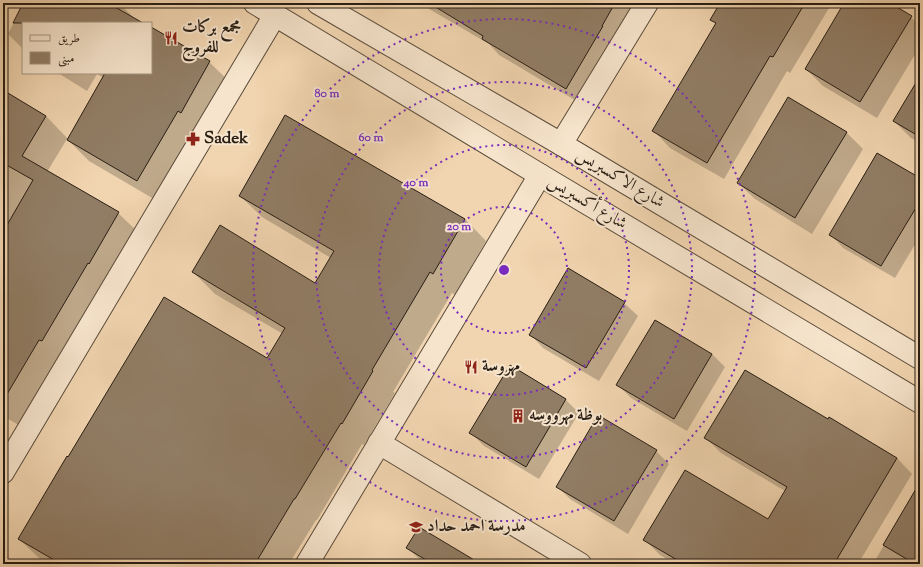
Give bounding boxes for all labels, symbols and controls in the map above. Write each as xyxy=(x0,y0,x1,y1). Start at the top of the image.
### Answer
place label: مجمع بركات للفروج xyxy=(182,16,241,62)
legend xyxy=(22,22,152,74)
text: طريق xyxy=(58,30,80,48)
restaurant icon: مجمع بركات للفروج xyxy=(163,30,179,46)
text: مبنى xyxy=(58,50,74,68)
text: 80 m xyxy=(315,85,339,103)
place label: Sadek xyxy=(204,127,249,151)
text: 60 m xyxy=(359,129,383,147)
pharmacy icon: Sadek xyxy=(185,131,201,147)
street label: شارع الاكسبريس xyxy=(571,143,669,215)
street label: شارع أكسبريس xyxy=(543,168,632,236)
text: 40 m xyxy=(403,174,428,192)
text: 20 m xyxy=(447,218,471,236)
centre of rings xyxy=(497,263,511,277)
place label: مهروسة xyxy=(482,355,520,379)
restaurant icon: مهروسة xyxy=(463,359,479,375)
place label: بوظة مهرووسه xyxy=(529,404,602,428)
building icon: بوظة مهرووسه xyxy=(510,408,526,424)
place label: مدرسة احمد حداد xyxy=(427,515,526,539)
school or university icon: مدرسة احمد حداد xyxy=(408,519,424,535)

